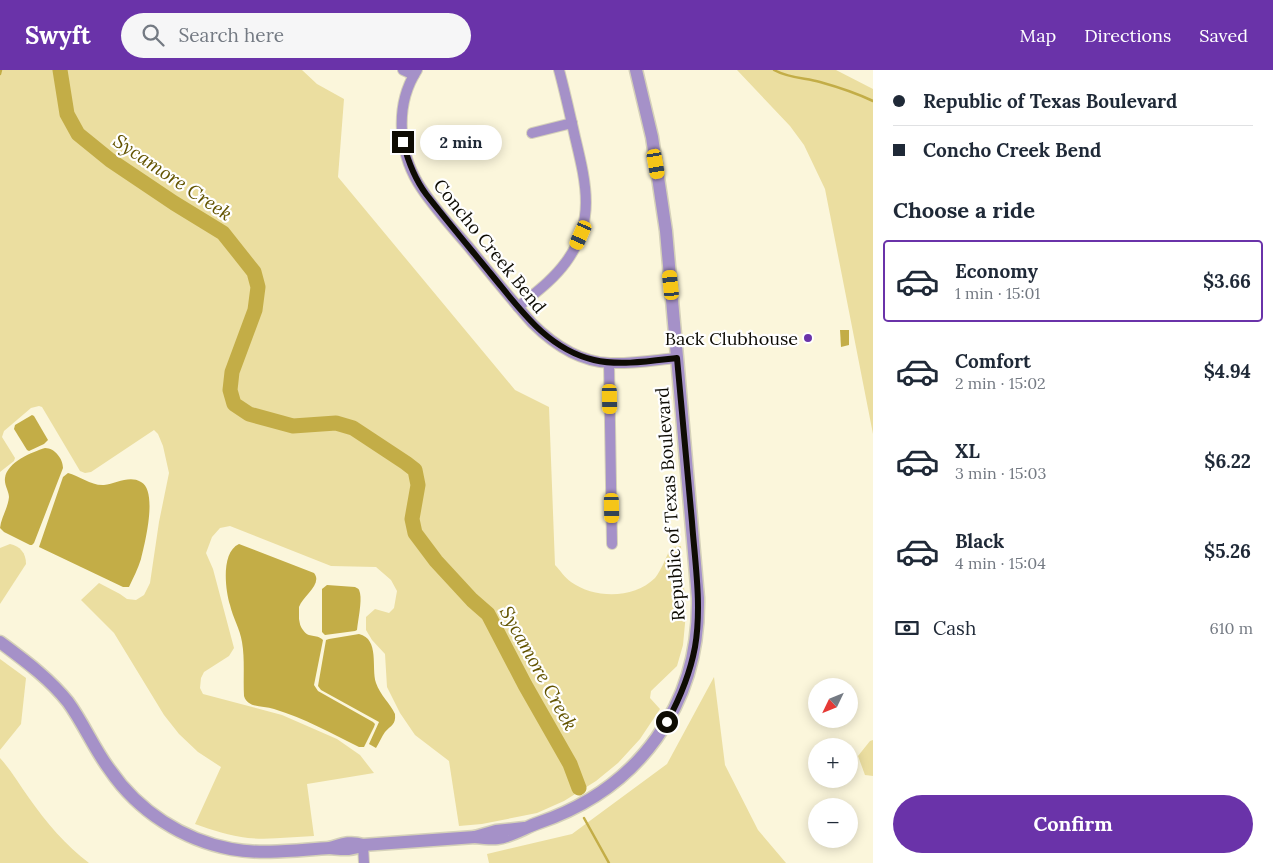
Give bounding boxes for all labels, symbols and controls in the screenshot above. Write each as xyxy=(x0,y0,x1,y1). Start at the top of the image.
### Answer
search box xyxy=(121,13,471,58)
text: Swyft xyxy=(25,20,91,51)
icon: search xyxy=(139,21,167,49)
text: Search here xyxy=(179,23,284,47)
text: Map xyxy=(1020,24,1056,47)
text: Directions xyxy=(1084,24,1171,47)
text: Saved xyxy=(1199,24,1248,47)
text: Republic of Texas Boulevard xyxy=(923,89,1177,113)
callout: 2 min xyxy=(420,124,503,160)
water label: Sycamore Creek xyxy=(109,128,237,226)
route end xyxy=(392,131,414,153)
text: 2 min xyxy=(440,132,482,152)
text: Concho Creek Bend xyxy=(923,138,1101,162)
car xyxy=(646,148,665,180)
street label: Concho Creek Bend xyxy=(429,174,551,318)
text: Choose a ride xyxy=(893,196,1035,224)
car xyxy=(568,218,593,252)
icon: car xyxy=(895,259,940,304)
text: Economy xyxy=(955,259,1038,283)
car xyxy=(661,269,680,301)
text: $3.66 xyxy=(1203,269,1251,293)
text: 1 min · 15:01 xyxy=(955,283,1040,303)
place label: Back Clubhouse xyxy=(665,327,798,350)
marker: Back Clubhouse xyxy=(802,332,814,344)
icon: car xyxy=(895,349,940,394)
text: Comfort xyxy=(955,349,1031,373)
text: $4.94 xyxy=(1204,359,1251,383)
text: 2 min · 15:02 xyxy=(955,373,1046,393)
car xyxy=(602,384,617,414)
street label: Republic of Texas Boulevard xyxy=(650,386,690,622)
icon: car xyxy=(895,439,940,484)
text: XL xyxy=(955,439,980,463)
text: $6.22 xyxy=(1204,449,1251,473)
text: 3 min · 15:03 xyxy=(955,463,1046,483)
car xyxy=(604,493,619,523)
icon: car xyxy=(895,529,940,574)
text: Black xyxy=(955,529,1004,553)
text: $5.26 xyxy=(1204,539,1251,563)
text: 4 min · 15:04 xyxy=(955,553,1046,573)
water label: Sycamore Creek xyxy=(495,602,583,734)
icon: cash xyxy=(893,614,921,642)
text: Cash xyxy=(933,616,976,640)
text: 610 m xyxy=(1209,618,1253,638)
north arrow xyxy=(808,678,858,728)
map controls xyxy=(808,678,858,848)
route start xyxy=(656,711,678,733)
button: + xyxy=(808,738,858,788)
button: Confirm xyxy=(893,795,1253,853)
button: − xyxy=(808,798,858,848)

